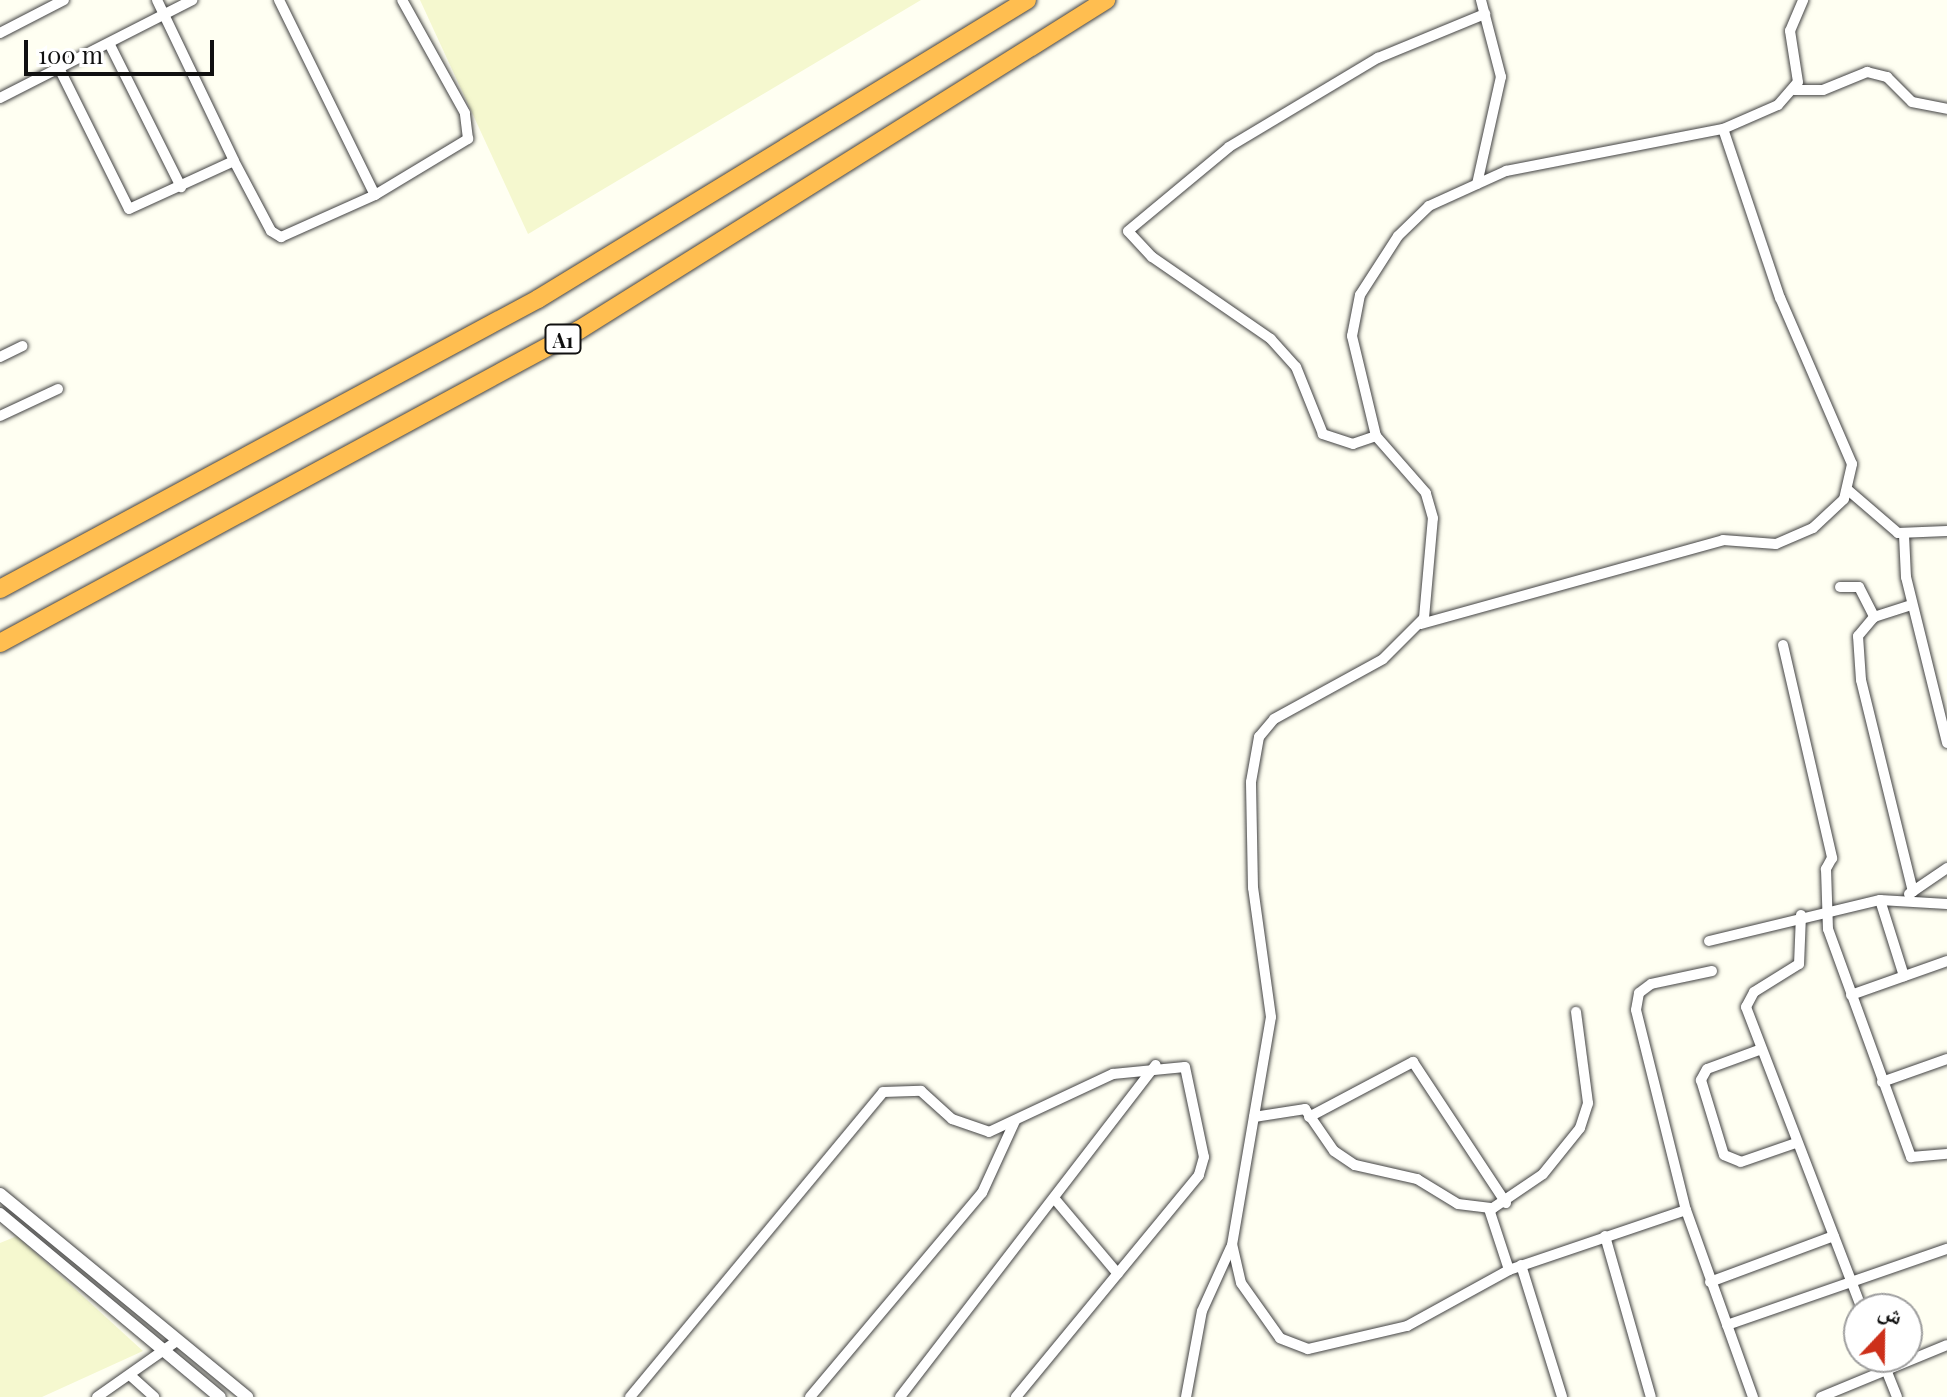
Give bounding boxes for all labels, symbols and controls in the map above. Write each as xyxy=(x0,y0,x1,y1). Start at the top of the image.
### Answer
scale bar xyxy=(28,24,218,74)
text: 100 m xyxy=(38,38,103,70)
road number: A1 xyxy=(543,323,583,355)
north arrow xyxy=(1843,1293,1923,1373)
text: ش xyxy=(1875,1294,1908,1331)

